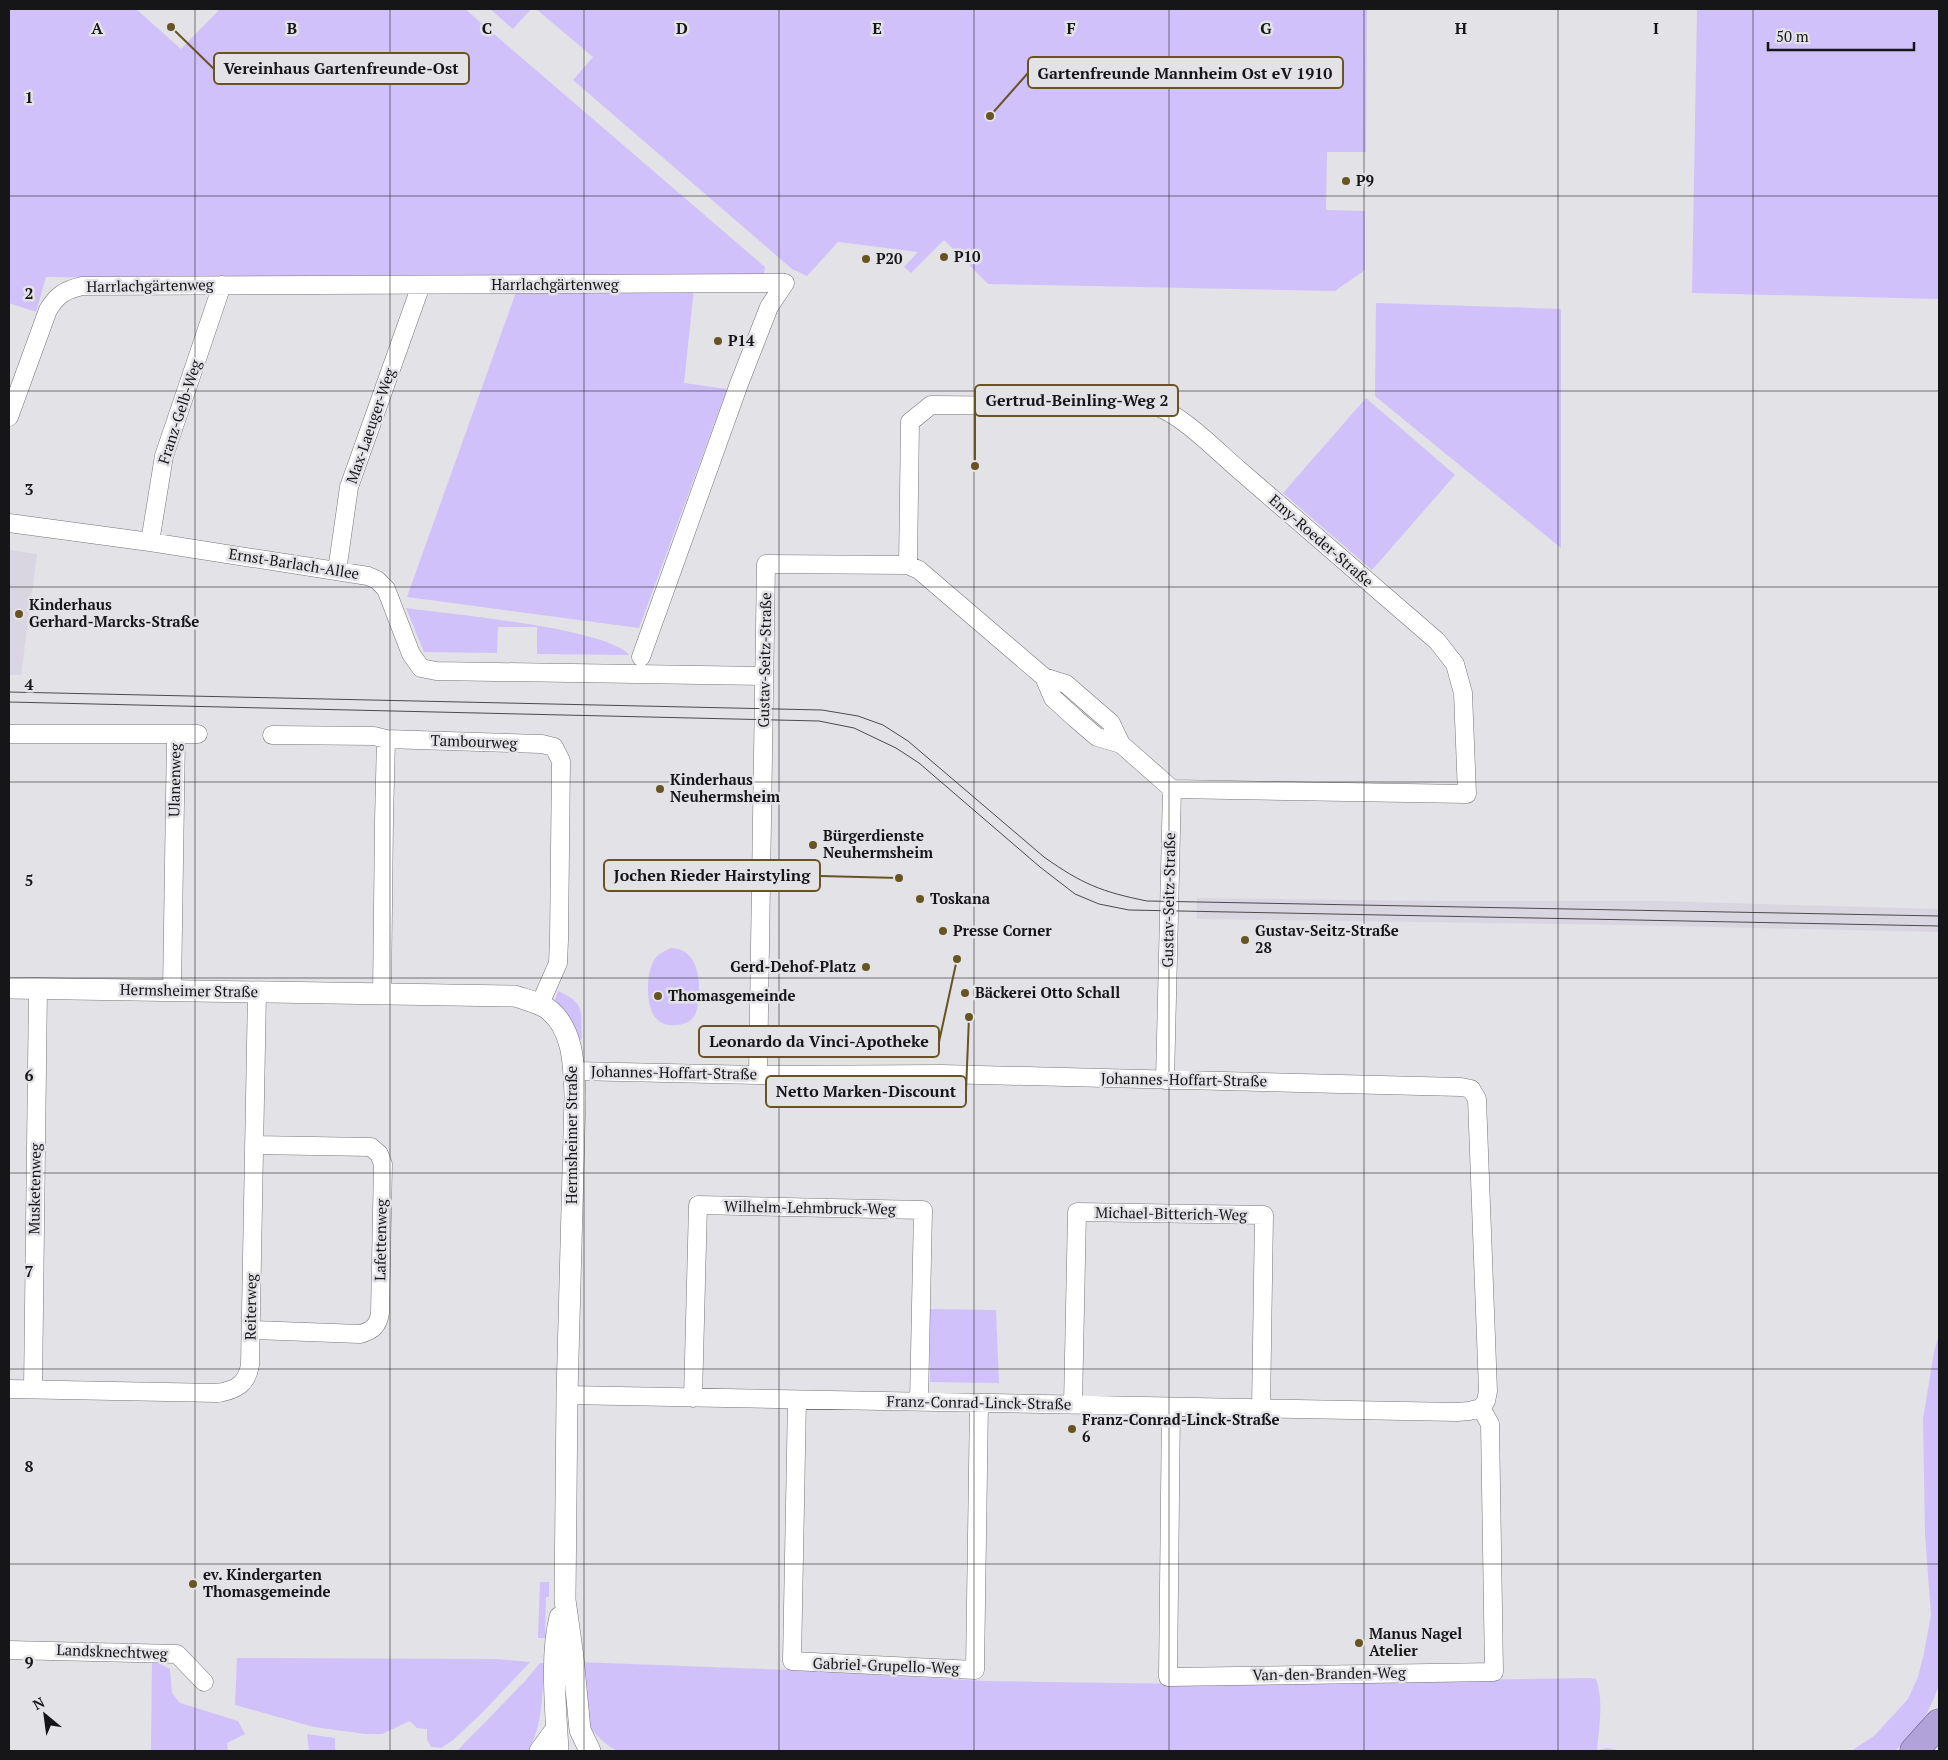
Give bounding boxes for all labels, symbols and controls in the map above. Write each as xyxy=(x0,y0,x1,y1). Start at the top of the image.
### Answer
text: A xyxy=(91,17,103,39)
text: B xyxy=(287,17,297,39)
text: C xyxy=(482,17,492,39)
text: D xyxy=(676,17,688,39)
text: E xyxy=(872,17,882,39)
text: F xyxy=(1066,17,1076,39)
text: G xyxy=(1260,17,1272,39)
text: H xyxy=(1455,17,1467,39)
text: I xyxy=(1653,17,1659,39)
scale bar xyxy=(1768,20,1914,52)
text: 50 m xyxy=(1776,26,1809,46)
callout: Vereinhaus Gartenfreunde-Ost xyxy=(214,53,469,84)
text: Vereinhaus Gartenfreunde-Ost xyxy=(223,57,459,79)
callout: Gartenfreunde Mannheim Ost eV 1910 xyxy=(1028,57,1343,88)
text: Gartenfreunde Mannheim Ost eV 1910 xyxy=(1038,62,1332,84)
text: 1 xyxy=(24,86,34,108)
place label: P9 xyxy=(1356,170,1374,190)
marker: P9 xyxy=(1340,175,1352,187)
place label: P10 xyxy=(954,246,981,266)
place label: P20 xyxy=(876,248,903,268)
marker: P10 xyxy=(938,251,950,263)
marker: P20 xyxy=(860,253,872,265)
street label: Harrlachgärtenweg xyxy=(86,274,215,296)
street label: Harrlachgärtenweg xyxy=(491,274,620,294)
text: 2 xyxy=(24,282,34,304)
place label: P14 xyxy=(728,330,755,350)
marker: P14 xyxy=(712,335,724,347)
street label: Franz-Gelb-Weg xyxy=(153,356,206,466)
street label: Max-Laeuger-Weg xyxy=(341,364,400,486)
callout: Gertrud-Beinling-Weg 2 xyxy=(975,385,1178,416)
text: Gertrud-Beinling-Weg 2 xyxy=(986,389,1168,411)
text: 3 xyxy=(24,478,34,500)
street label: Emy-Roeder-Straße xyxy=(1265,489,1378,591)
street label: Ernst-Barlach-Allee xyxy=(227,543,361,583)
street label: Gustav-Seitz-Straße xyxy=(753,592,775,728)
place label: Kinderhaus Gerhard-Marcks-Straße xyxy=(29,594,199,631)
marker: Kinderhaus Gerhard-Marcks-Straße xyxy=(13,608,25,620)
text: 4 xyxy=(24,673,34,695)
street label: Tambourweg xyxy=(430,729,519,753)
street label: Ulanenweg xyxy=(163,742,185,817)
place label: Kinderhaus Neuhermsheim xyxy=(670,769,780,806)
marker: Kinderhaus Neuhermsheim xyxy=(654,783,666,795)
place label: Bürgerdienste Neuhermsheim xyxy=(823,825,933,862)
street label: Gustav-Seitz-Straße xyxy=(1157,832,1179,968)
marker: Bürgerdienste Neuhermsheim xyxy=(807,839,819,851)
callout: Jochen Rieder Hairstyling xyxy=(604,860,820,891)
text: Jochen Rieder Hairstyling xyxy=(614,864,811,886)
text: 5 xyxy=(24,869,34,891)
place label: Toskana xyxy=(930,888,991,908)
marker: Toskana xyxy=(914,893,926,905)
place label: Presse Corner xyxy=(953,920,1052,940)
place label: Gustav-Seitz-Straße 28 xyxy=(1255,920,1399,957)
marker: Presse Corner xyxy=(937,925,949,937)
marker: Gustav-Seitz-Straße 28 xyxy=(1239,934,1251,946)
place label: Gerd-Dehof-Platz xyxy=(730,956,856,976)
marker: Gerd-Dehof-Platz xyxy=(860,961,872,973)
street label: Hermsheimer Straße xyxy=(120,979,258,1001)
place label: Bäckerei Otto Schall xyxy=(975,982,1120,1002)
place label: Thomasgemeinde xyxy=(668,985,796,1005)
marker: Bäckerei Otto Schall xyxy=(959,987,971,999)
marker: Thomasgemeinde xyxy=(652,990,664,1002)
callout: Leonardo da Vinci-Apotheke xyxy=(699,1026,939,1057)
text: Leonardo da Vinci-Apotheke xyxy=(709,1030,929,1052)
street label: Johannes-Hoffart-Straße xyxy=(591,1061,757,1083)
text: 6 xyxy=(24,1064,34,1086)
street label: Hermsheimer Straße xyxy=(561,1066,581,1204)
street label: Johannes-Hoffart-Straße xyxy=(1101,1068,1267,1090)
callout: Netto Marken-Discount xyxy=(766,1076,966,1107)
text: Netto Marken-Discount xyxy=(776,1080,957,1102)
street label: Musketenweg xyxy=(23,1142,45,1235)
street label: Wilhelm-Lehmbruck-Weg xyxy=(724,1196,897,1219)
street label: Lafettenweg xyxy=(369,1198,391,1281)
street label: Michael-Bitterich-Weg xyxy=(1095,1202,1248,1224)
text: 7 xyxy=(24,1260,34,1282)
street label: Reiterweg xyxy=(239,1272,261,1340)
street label: Franz-Conrad-Linck-Straße xyxy=(886,1390,1072,1414)
place label: Franz-Conrad-Linck-Straße 6 xyxy=(1082,1409,1280,1446)
marker: Franz-Conrad-Linck-Straße 6 xyxy=(1066,1423,1078,1435)
text: 8 xyxy=(24,1455,34,1477)
place label: ev. Kindergarten Thomasgemeinde xyxy=(203,1564,331,1601)
marker: ev. Kindergarten Thomasgemeinde xyxy=(187,1578,199,1590)
place label: Manus Nagel Atelier xyxy=(1369,1623,1462,1660)
marker: Manus Nagel Atelier xyxy=(1353,1637,1365,1649)
street label: Landsknechtweg xyxy=(56,1639,169,1663)
text: 9 xyxy=(24,1651,34,1673)
street label: Gabriel-Grupello-Weg xyxy=(812,1652,961,1678)
street label: Van-den-Branden-Weg xyxy=(1252,1662,1407,1684)
north arrow xyxy=(20,1690,70,1740)
text: N xyxy=(29,1692,48,1714)

